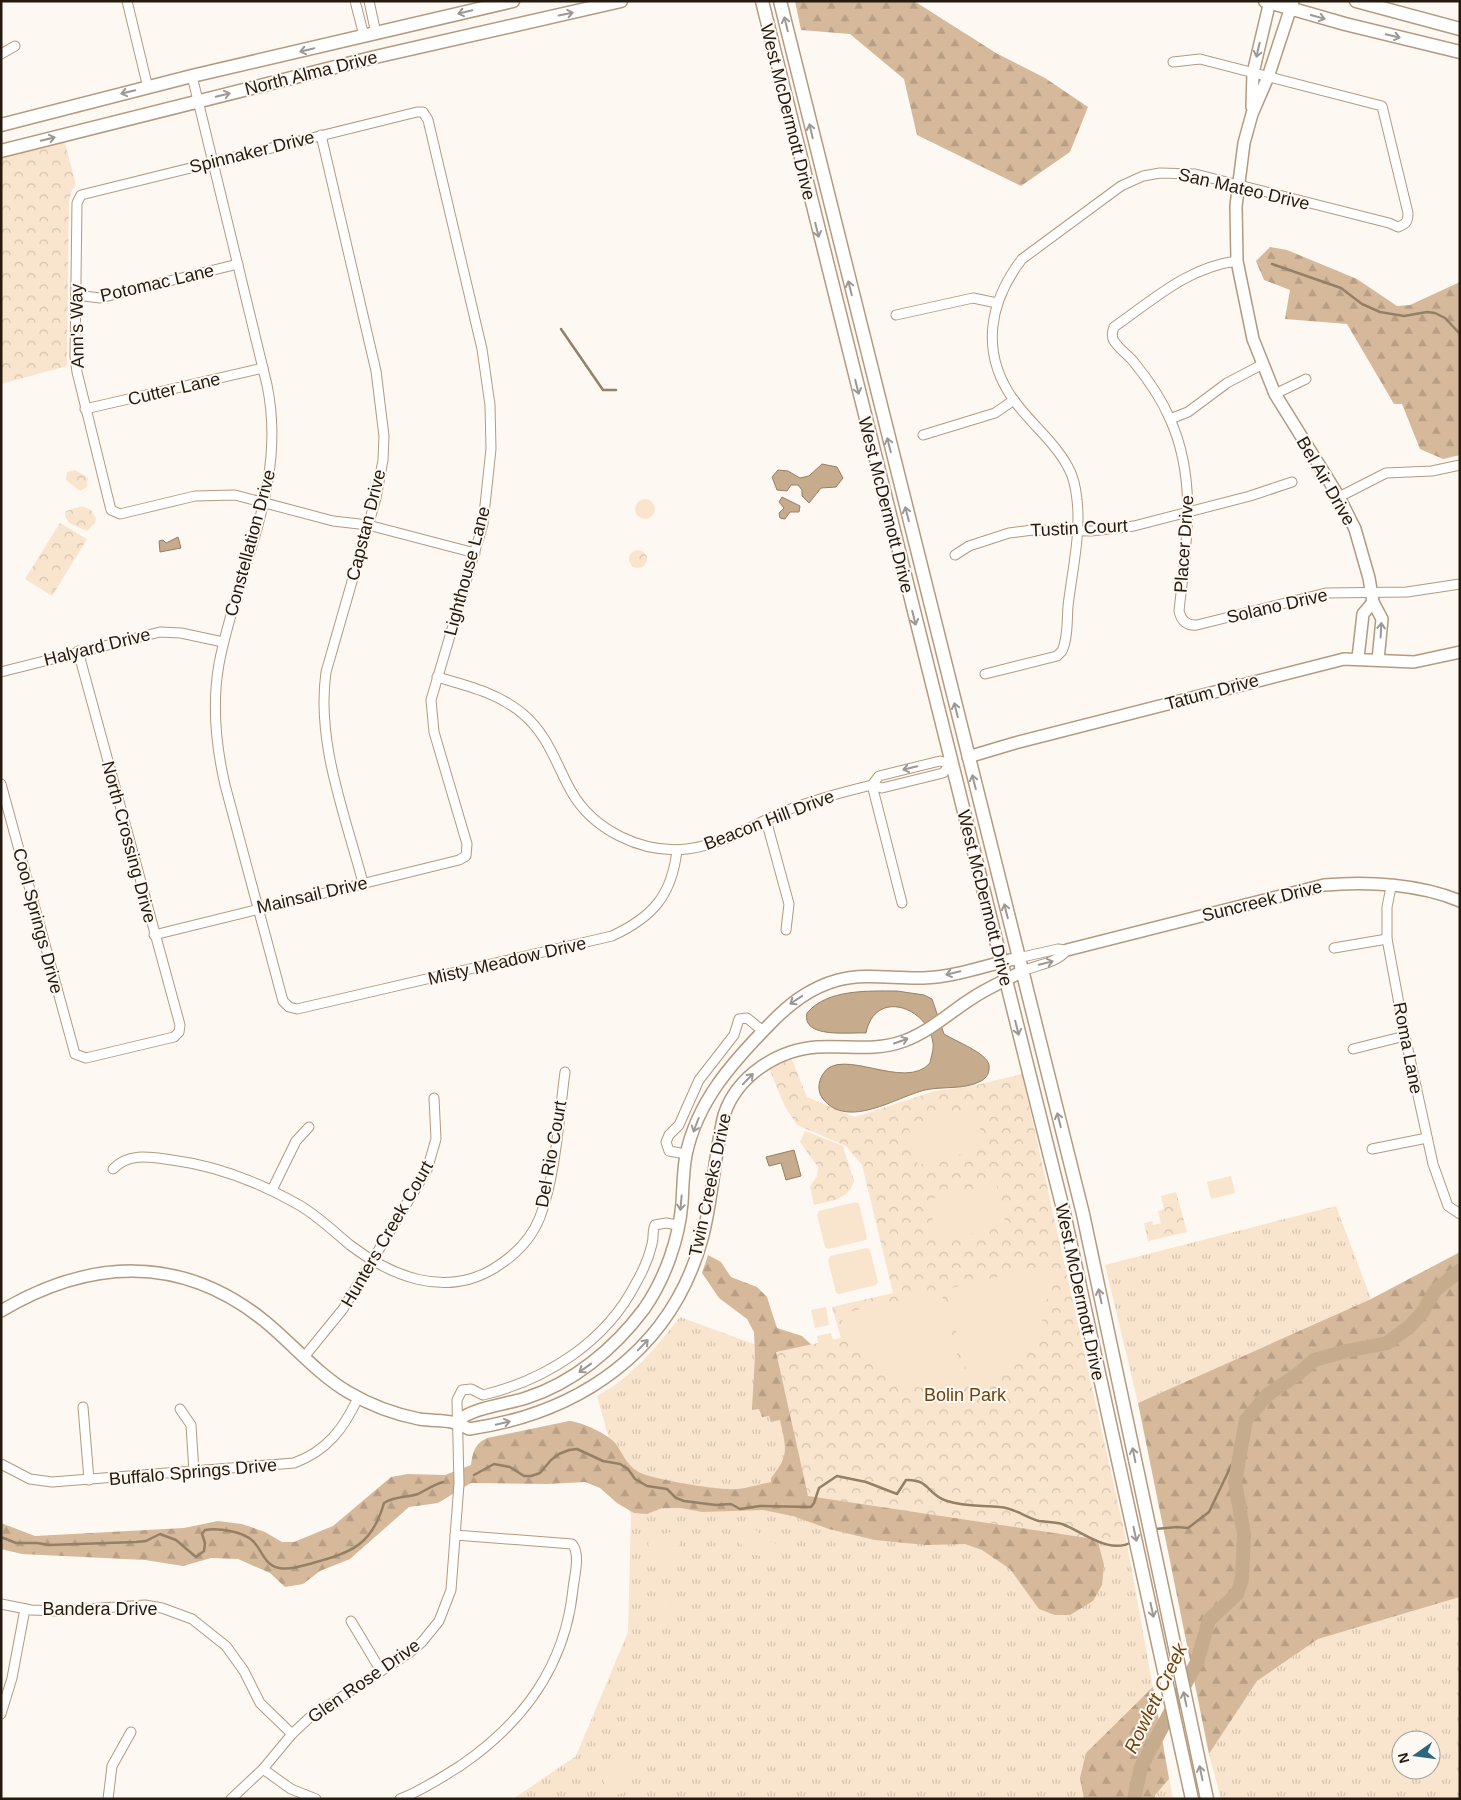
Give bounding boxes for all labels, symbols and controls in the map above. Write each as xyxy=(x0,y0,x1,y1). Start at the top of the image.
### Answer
one-way arrow xyxy=(458,8,474,17)
one-way arrow xyxy=(557,9,573,18)
one-way arrow xyxy=(1310,13,1326,22)
one-way arrow xyxy=(781,17,790,33)
street label: West McDermott Drive xyxy=(756,22,820,202)
one-way arrow xyxy=(1384,31,1400,41)
one-way arrow xyxy=(1253,42,1262,58)
one-way arrow xyxy=(299,46,315,55)
street label: North Alma Drive xyxy=(243,47,379,99)
one-way arrow xyxy=(121,88,137,98)
one-way arrow xyxy=(214,90,230,99)
one-way arrow xyxy=(806,124,815,140)
street label: Spinnaker Drive xyxy=(187,127,317,177)
one-way arrow xyxy=(40,134,56,143)
street label: San Mateo Drive xyxy=(1176,164,1312,214)
one-way arrow xyxy=(813,221,822,237)
street label: Potomac Lane xyxy=(98,260,216,306)
one-way arrow xyxy=(845,280,854,296)
street label: Ann's Way xyxy=(66,283,88,369)
street label: Cutter Lane xyxy=(126,369,222,409)
one-way arrow xyxy=(853,379,862,395)
street label: West McDermott Drive xyxy=(854,415,918,595)
street label: Bel Air Drive xyxy=(1293,433,1359,529)
one-way arrow xyxy=(884,438,894,454)
street label: Constellation Drive xyxy=(221,467,279,619)
street label: Capstan Drive xyxy=(343,467,389,583)
street label: Placer Drive xyxy=(1171,494,1197,594)
street label: Lighthouse Lane xyxy=(440,504,494,638)
one-way arrow xyxy=(901,506,911,522)
street label: Tustin Court xyxy=(1030,515,1128,541)
street label: Solano Drive xyxy=(1225,585,1329,627)
one-way arrow xyxy=(910,610,919,626)
one-way arrow xyxy=(1377,622,1386,638)
street label: Halyard Drive xyxy=(42,624,152,670)
street label: Tatum Drive xyxy=(1163,670,1261,714)
one-way arrow xyxy=(951,703,960,719)
street label: North Crossing Drive xyxy=(98,759,160,925)
one-way arrow xyxy=(902,764,918,773)
one-way arrow xyxy=(969,774,978,790)
street label: Beacon Hill Drive xyxy=(701,786,837,854)
street label: West McDermott Drive xyxy=(953,808,1017,988)
street label: Cool Springs Drive xyxy=(9,846,67,996)
street label: Mainsail Drive xyxy=(255,873,369,917)
street label: Suncreek Drive xyxy=(1200,876,1324,926)
one-way arrow xyxy=(1001,903,1011,919)
street label: Misty Meadow Drive xyxy=(426,933,588,989)
one-way arrow xyxy=(1037,958,1053,967)
one-way arrow xyxy=(946,969,962,978)
one-way arrow xyxy=(790,995,804,1005)
street label: Roma Lane xyxy=(1389,1000,1427,1096)
one-way arrow xyxy=(1013,1020,1022,1036)
one-way arrow xyxy=(893,1036,908,1045)
one-way arrow xyxy=(742,1072,754,1085)
street label: Del Rio Court xyxy=(532,1099,570,1209)
street label: Twin Creeks Drive xyxy=(685,1112,735,1258)
one-way arrow xyxy=(1054,1113,1063,1129)
one-way arrow xyxy=(691,1117,700,1132)
street label: Hunters Creek Court xyxy=(337,1158,437,1310)
one-way arrow xyxy=(677,1194,686,1210)
street label: West McDermott Drive xyxy=(1051,1202,1109,1382)
one-way arrow xyxy=(1095,1288,1104,1304)
one-way arrow xyxy=(637,1339,649,1352)
one-way arrow xyxy=(578,1363,592,1373)
park label: Bolin Park xyxy=(924,1385,1007,1405)
one-way arrow xyxy=(495,1418,511,1427)
one-way arrow xyxy=(1129,1447,1139,1463)
street label: Buffalo Springs Drive xyxy=(108,1455,278,1489)
one-way arrow xyxy=(1131,1526,1141,1542)
street label: Bandera Drive xyxy=(42,1599,158,1619)
one-way arrow xyxy=(1148,1601,1157,1617)
street label: Glen Rose Drive xyxy=(304,1635,424,1727)
water label: Rowlett Creek xyxy=(1120,1639,1192,1756)
one-way arrow xyxy=(1180,1691,1190,1707)
north arrow xyxy=(1391,1730,1441,1780)
text: N xyxy=(1394,1751,1412,1765)
one-way arrow xyxy=(1196,1765,1205,1781)

